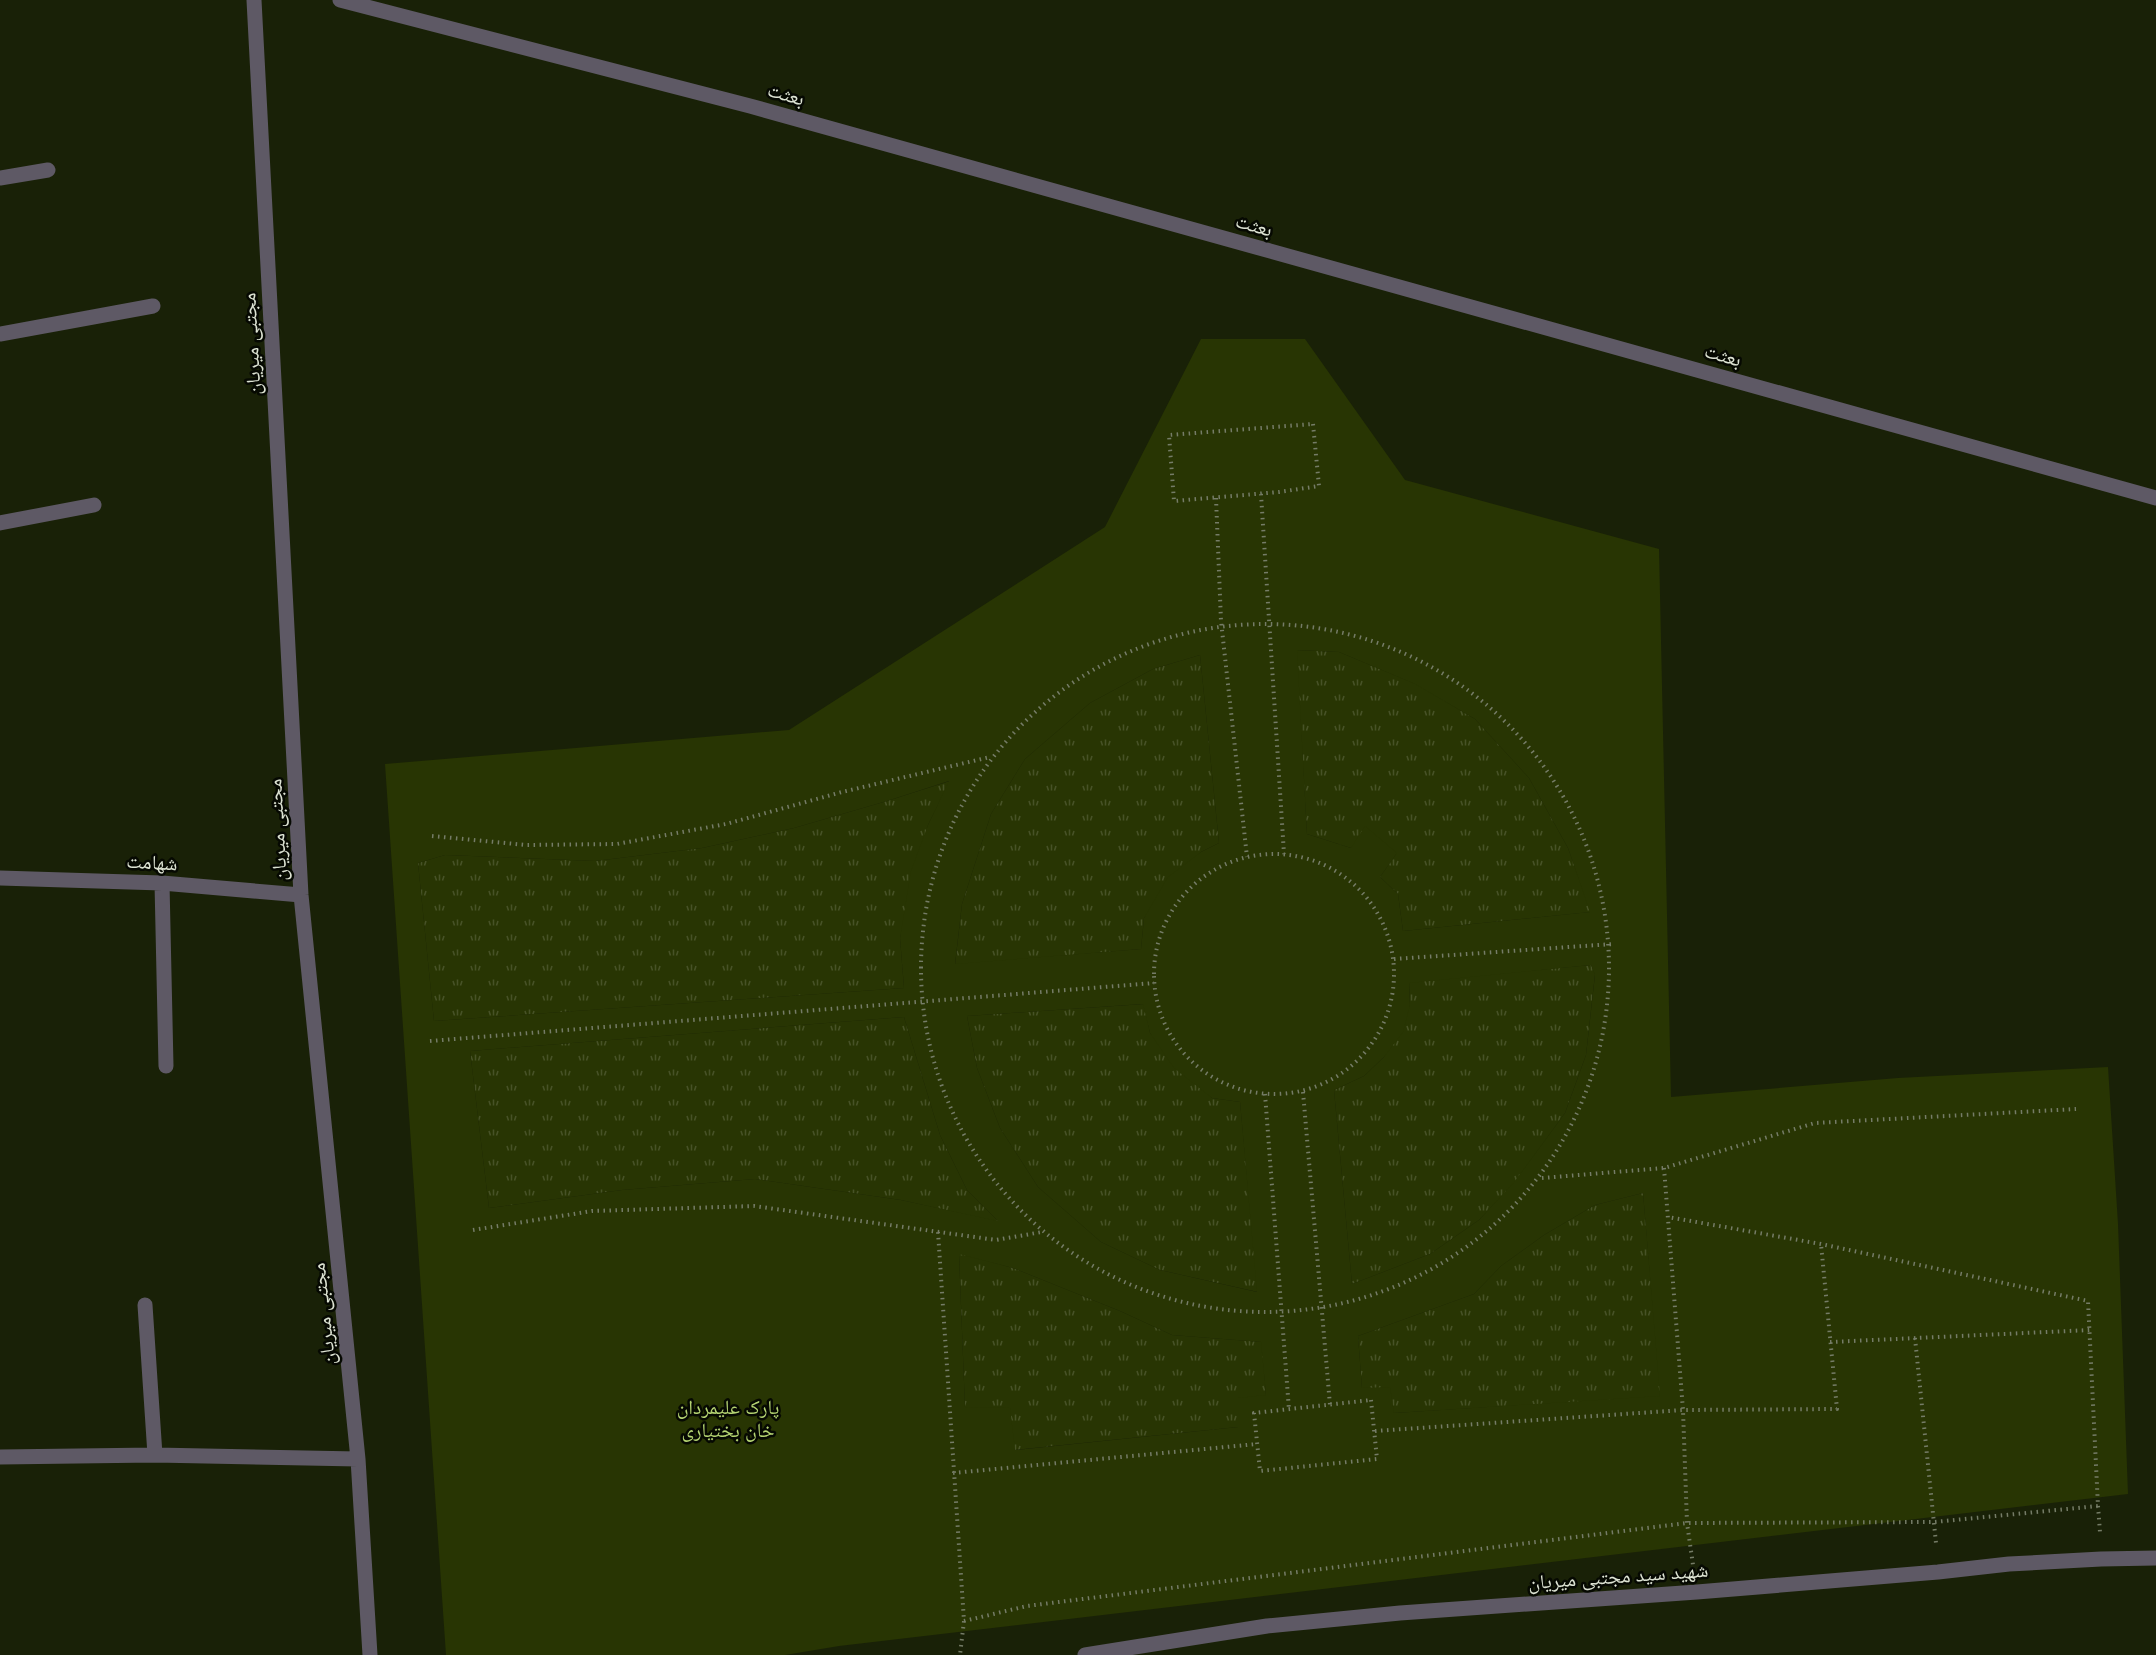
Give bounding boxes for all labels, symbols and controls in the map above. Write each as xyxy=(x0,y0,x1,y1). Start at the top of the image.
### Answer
street label: بعثت xyxy=(764,76,808,112)
street label: بعثت xyxy=(1232,207,1276,243)
street label: مجتبی میریان xyxy=(235,292,267,396)
street label: بعثت xyxy=(1701,337,1745,373)
street label: مجتبی میریان xyxy=(261,778,293,882)
street label: شهامت xyxy=(126,848,178,876)
street label: مجتبی میریان xyxy=(305,1262,341,1366)
park label: پارک علیمردان خان بختیاری xyxy=(677,1394,779,1443)
street label: شهید سید مجتبی میریان xyxy=(1527,1557,1709,1595)

